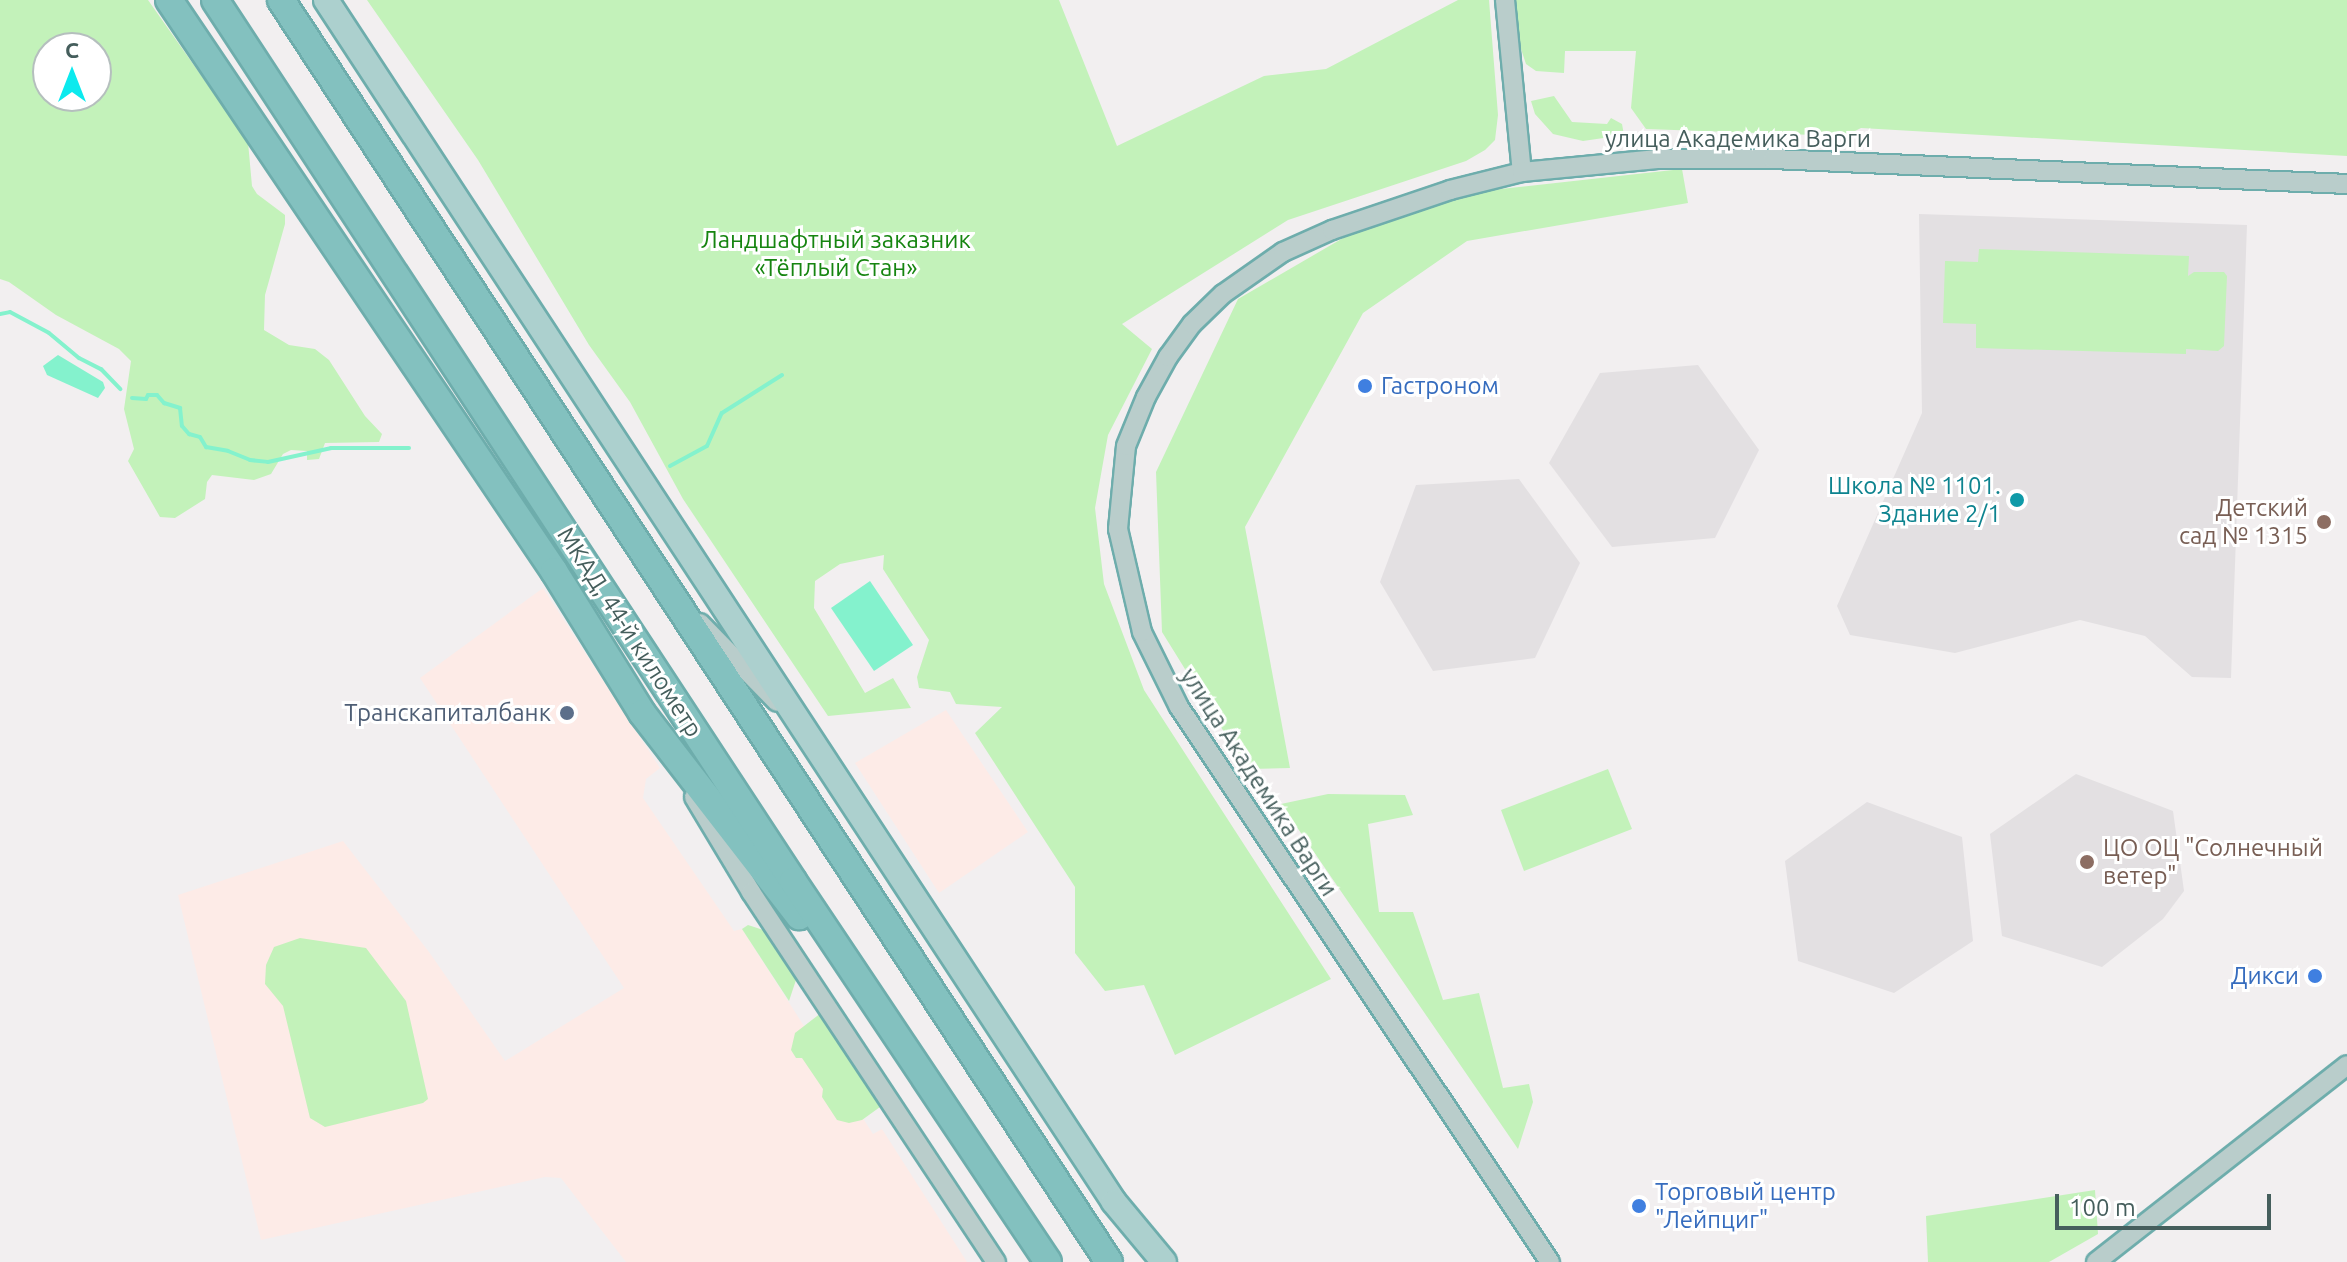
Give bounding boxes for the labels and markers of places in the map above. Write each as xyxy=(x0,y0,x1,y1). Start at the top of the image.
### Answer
place label: Гастроном xyxy=(1381,372,1499,400)
marker: Гастроном xyxy=(1356,377,1374,395)
place label: Школа № 1101. Здание 2/1 xyxy=(1828,472,2001,528)
marker: Школа № 1101. Здание 2/1 xyxy=(2008,491,2026,509)
place label: Детский сад № 1315 xyxy=(2179,494,2308,550)
marker: Детский сад № 1315 xyxy=(2315,513,2333,531)
place label: Транскапиталбанк xyxy=(344,699,551,727)
marker: Транскапиталбанк xyxy=(558,704,576,722)
place label: ЦО ОЦ "Солнечный ветер" xyxy=(2103,834,2323,890)
marker: ЦО ОЦ "Солнечный ветер" xyxy=(2078,853,2096,871)
place label: Дикси xyxy=(2231,962,2299,990)
marker: Дикси xyxy=(2306,967,2324,985)
place label: Торговый центр "Лейпциг" xyxy=(1655,1178,1836,1234)
marker: Торговый центр "Лейпциг" xyxy=(1630,1197,1648,1215)

